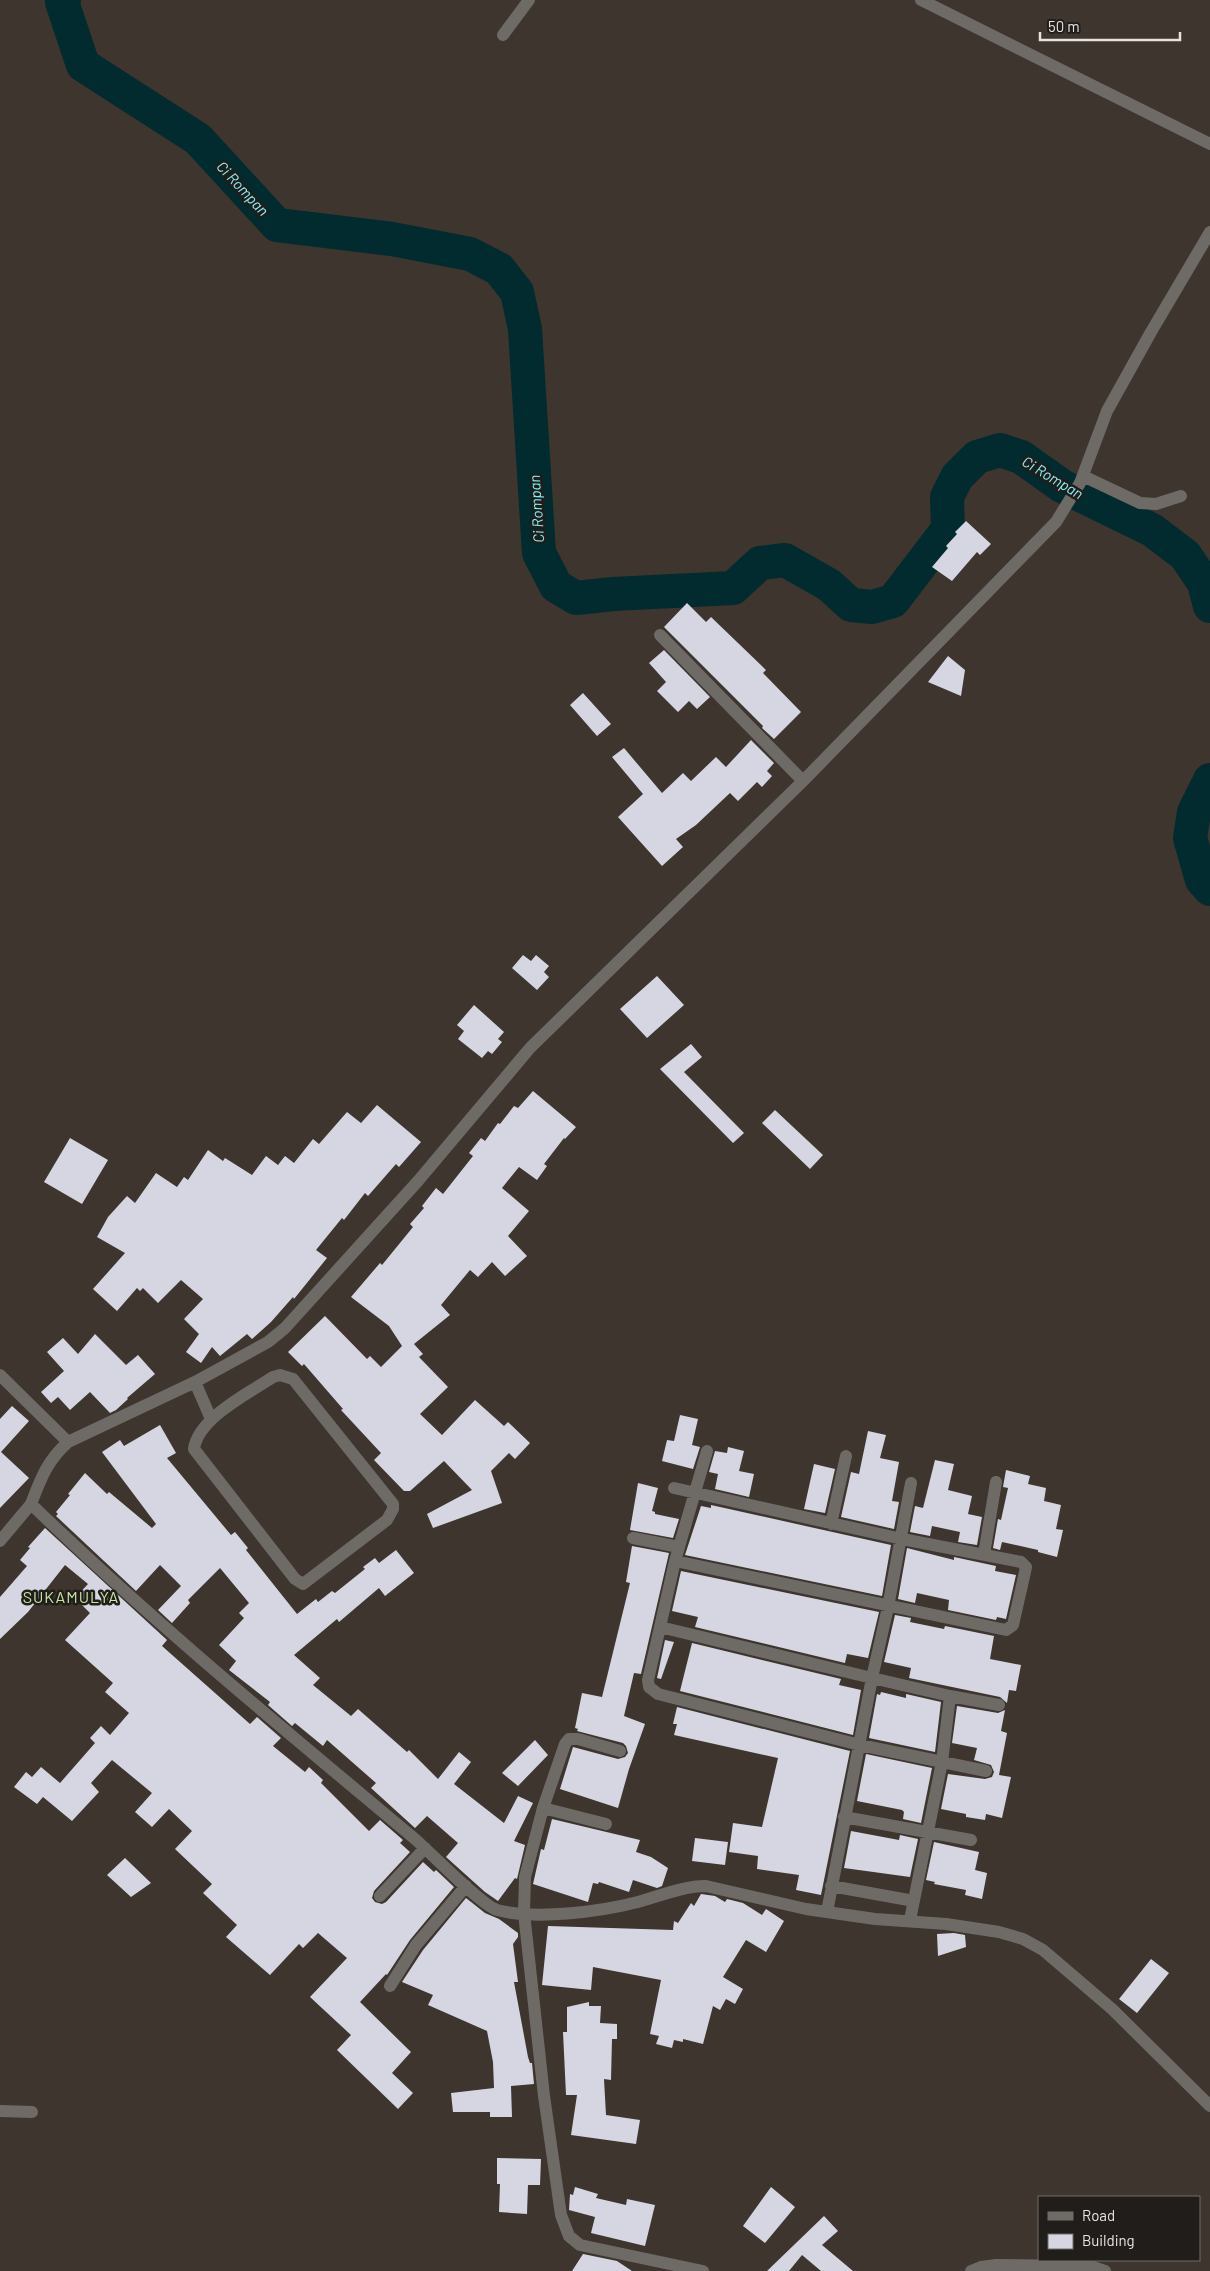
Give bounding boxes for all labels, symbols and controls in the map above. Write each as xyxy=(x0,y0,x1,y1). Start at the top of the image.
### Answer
scale bar xyxy=(1040,10,1180,42)
text: 50 m xyxy=(1048,17,1080,35)
water label: Ci Rompan xyxy=(213,157,273,219)
water label: Ci Rompan xyxy=(1019,452,1087,502)
water label: Ci Rompan xyxy=(525,474,547,544)
district label: SUKAMULYA xyxy=(23,1587,119,1606)
legend xyxy=(1038,2196,1200,2261)
text: Road xyxy=(1082,2206,1115,2224)
text: Building xyxy=(1082,2231,1135,2249)

